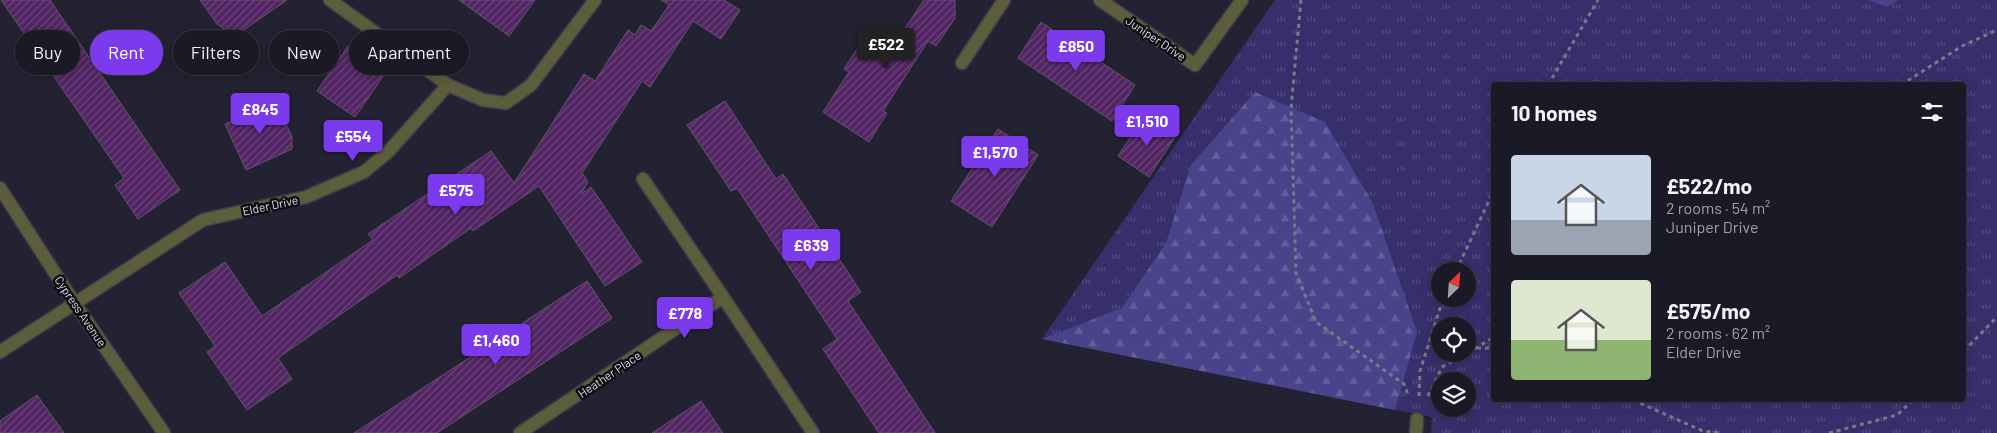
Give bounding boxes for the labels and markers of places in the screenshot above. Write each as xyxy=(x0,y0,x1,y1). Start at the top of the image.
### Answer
pin: £522 xyxy=(856,28,916,70)
pin: £850 xyxy=(1046,30,1106,72)
pin: £845 xyxy=(230,92,290,135)
pin: £1,510 xyxy=(1106,104,1188,147)
pin: £554 xyxy=(323,120,383,162)
pin: £1,570 xyxy=(954,136,1036,178)
pin: £575 xyxy=(426,174,486,216)
pin: £639 xyxy=(781,228,841,271)
pin: £778 xyxy=(655,296,715,339)
pin: £1,460 xyxy=(455,324,537,366)

